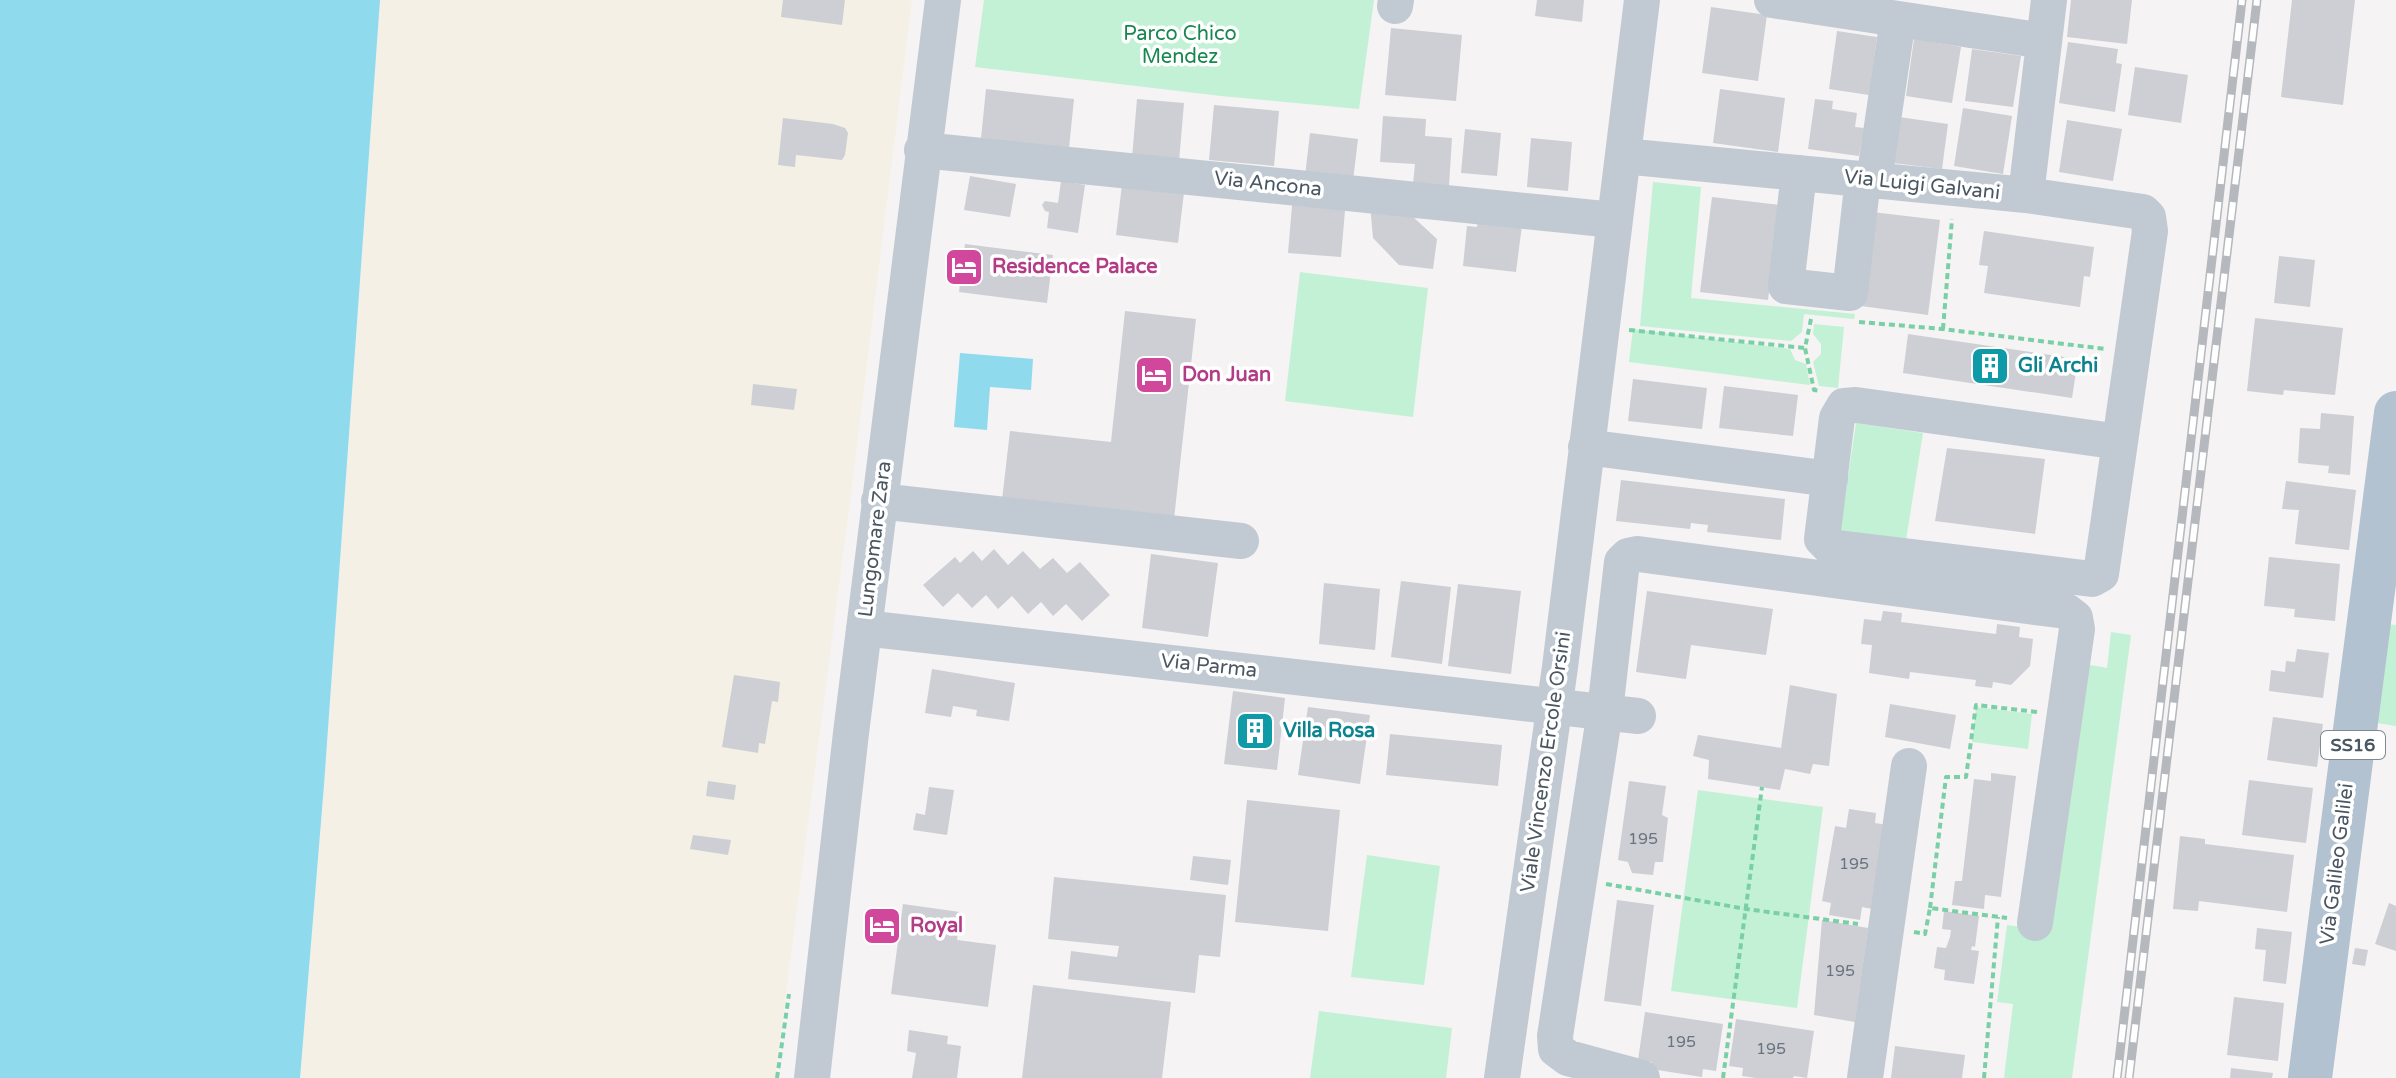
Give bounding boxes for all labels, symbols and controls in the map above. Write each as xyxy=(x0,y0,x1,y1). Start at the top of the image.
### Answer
park label: Parco Chico Mendez xyxy=(1123,22,1237,69)
street label: Via Luigi Galvani xyxy=(1843,165,2001,205)
street label: Via Ancona xyxy=(1213,166,1323,202)
hotel icon: Residence Palace xyxy=(943,246,985,288)
place label: Residence Palace xyxy=(992,255,1158,279)
building icon: Gli Archi xyxy=(1969,345,2011,387)
hotel icon: Don Juan xyxy=(1133,354,1175,396)
place label: Gli Archi xyxy=(2018,354,2098,378)
place label: Don Juan xyxy=(1182,363,1271,387)
street label: Lungomare Zara xyxy=(854,460,896,618)
street label: Viale Vincenzo Ercole Orsini xyxy=(1516,630,1576,894)
street label: Via Parma xyxy=(1160,649,1258,683)
building icon: Villa Rosa xyxy=(1234,710,1276,752)
place label: Villa Rosa xyxy=(1283,719,1375,743)
road number: SS16 xyxy=(2321,731,2385,759)
street label: Via Galileo Galilei xyxy=(2315,782,2359,946)
house number: 195 xyxy=(1628,829,1658,849)
house number: 195 xyxy=(1839,854,1869,874)
hotel icon: Royal xyxy=(861,905,903,947)
place label: Royal xyxy=(910,914,963,938)
house number: 195 xyxy=(1825,961,1855,981)
house number: 195 xyxy=(1666,1032,1696,1052)
house number: 195 xyxy=(1756,1039,1786,1059)

